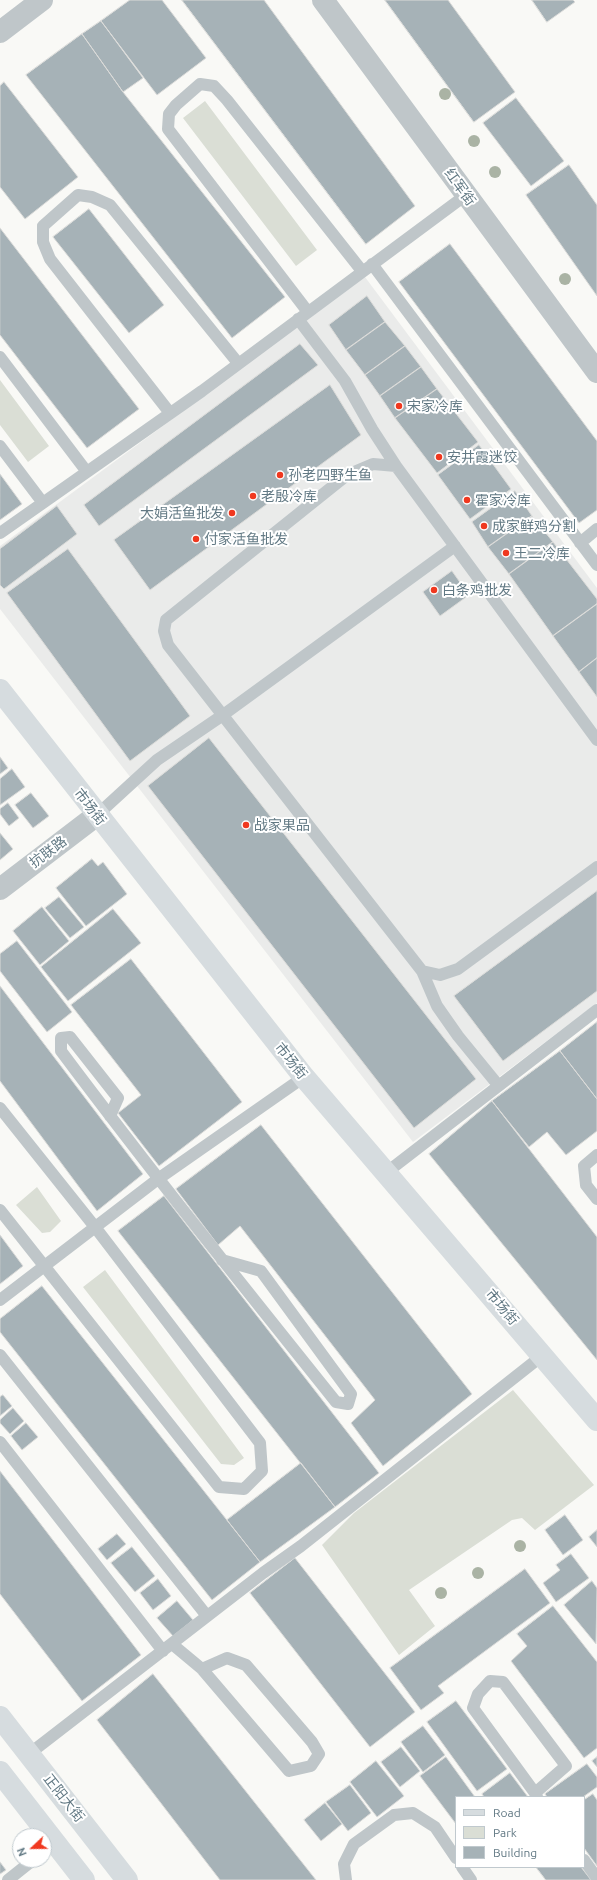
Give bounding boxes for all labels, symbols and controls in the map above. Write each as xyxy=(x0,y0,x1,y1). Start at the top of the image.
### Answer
street label: 红军街 xyxy=(441,165,479,209)
place label: 宋家冷库 xyxy=(407,398,463,414)
marker: 宋家冷库 xyxy=(394,401,404,411)
place label: 安井霞迷饺 xyxy=(447,449,517,465)
marker: 安井霞迷饺 xyxy=(434,452,444,462)
place label: 孙老四野生鱼 xyxy=(288,467,372,483)
marker: 孙老四野生鱼 xyxy=(275,470,285,480)
place label: 老殷冷库 xyxy=(261,488,317,504)
marker: 老殷冷库 xyxy=(248,491,258,501)
place label: 霍家冷库 xyxy=(475,492,531,508)
marker: 霍家冷库 xyxy=(462,495,472,505)
place label: 大娟活鱼批发 xyxy=(140,505,224,521)
marker: 大娟活鱼批发 xyxy=(227,508,237,518)
place label: 成家鲜鸡分割 xyxy=(492,518,576,534)
marker: 成家鲜鸡分割 xyxy=(479,521,489,531)
place label: 付家活鱼批发 xyxy=(204,531,288,547)
marker: 付家活鱼批发 xyxy=(191,534,201,544)
place label: 王二冷库 xyxy=(514,545,570,561)
marker: 王二冷库 xyxy=(501,548,511,558)
place label: 白条鸡批发 xyxy=(442,582,512,598)
marker: 白条鸡批发 xyxy=(429,585,439,595)
street label: 市场街 xyxy=(70,785,110,829)
place label: 战家果品 xyxy=(254,817,310,833)
marker: 战家果品 xyxy=(241,820,251,830)
street label: 抗联路 xyxy=(26,833,70,871)
street label: 市场街 xyxy=(271,1039,311,1083)
street label: 市场街 xyxy=(482,1286,522,1328)
street label: 正阳大街 xyxy=(40,1771,88,1825)
legend xyxy=(455,1796,585,1868)
text: Road xyxy=(493,1806,521,1819)
text: Park xyxy=(493,1826,517,1839)
north arrow xyxy=(12,1828,52,1868)
text: N xyxy=(15,1846,29,1858)
text: Building xyxy=(493,1846,537,1859)

